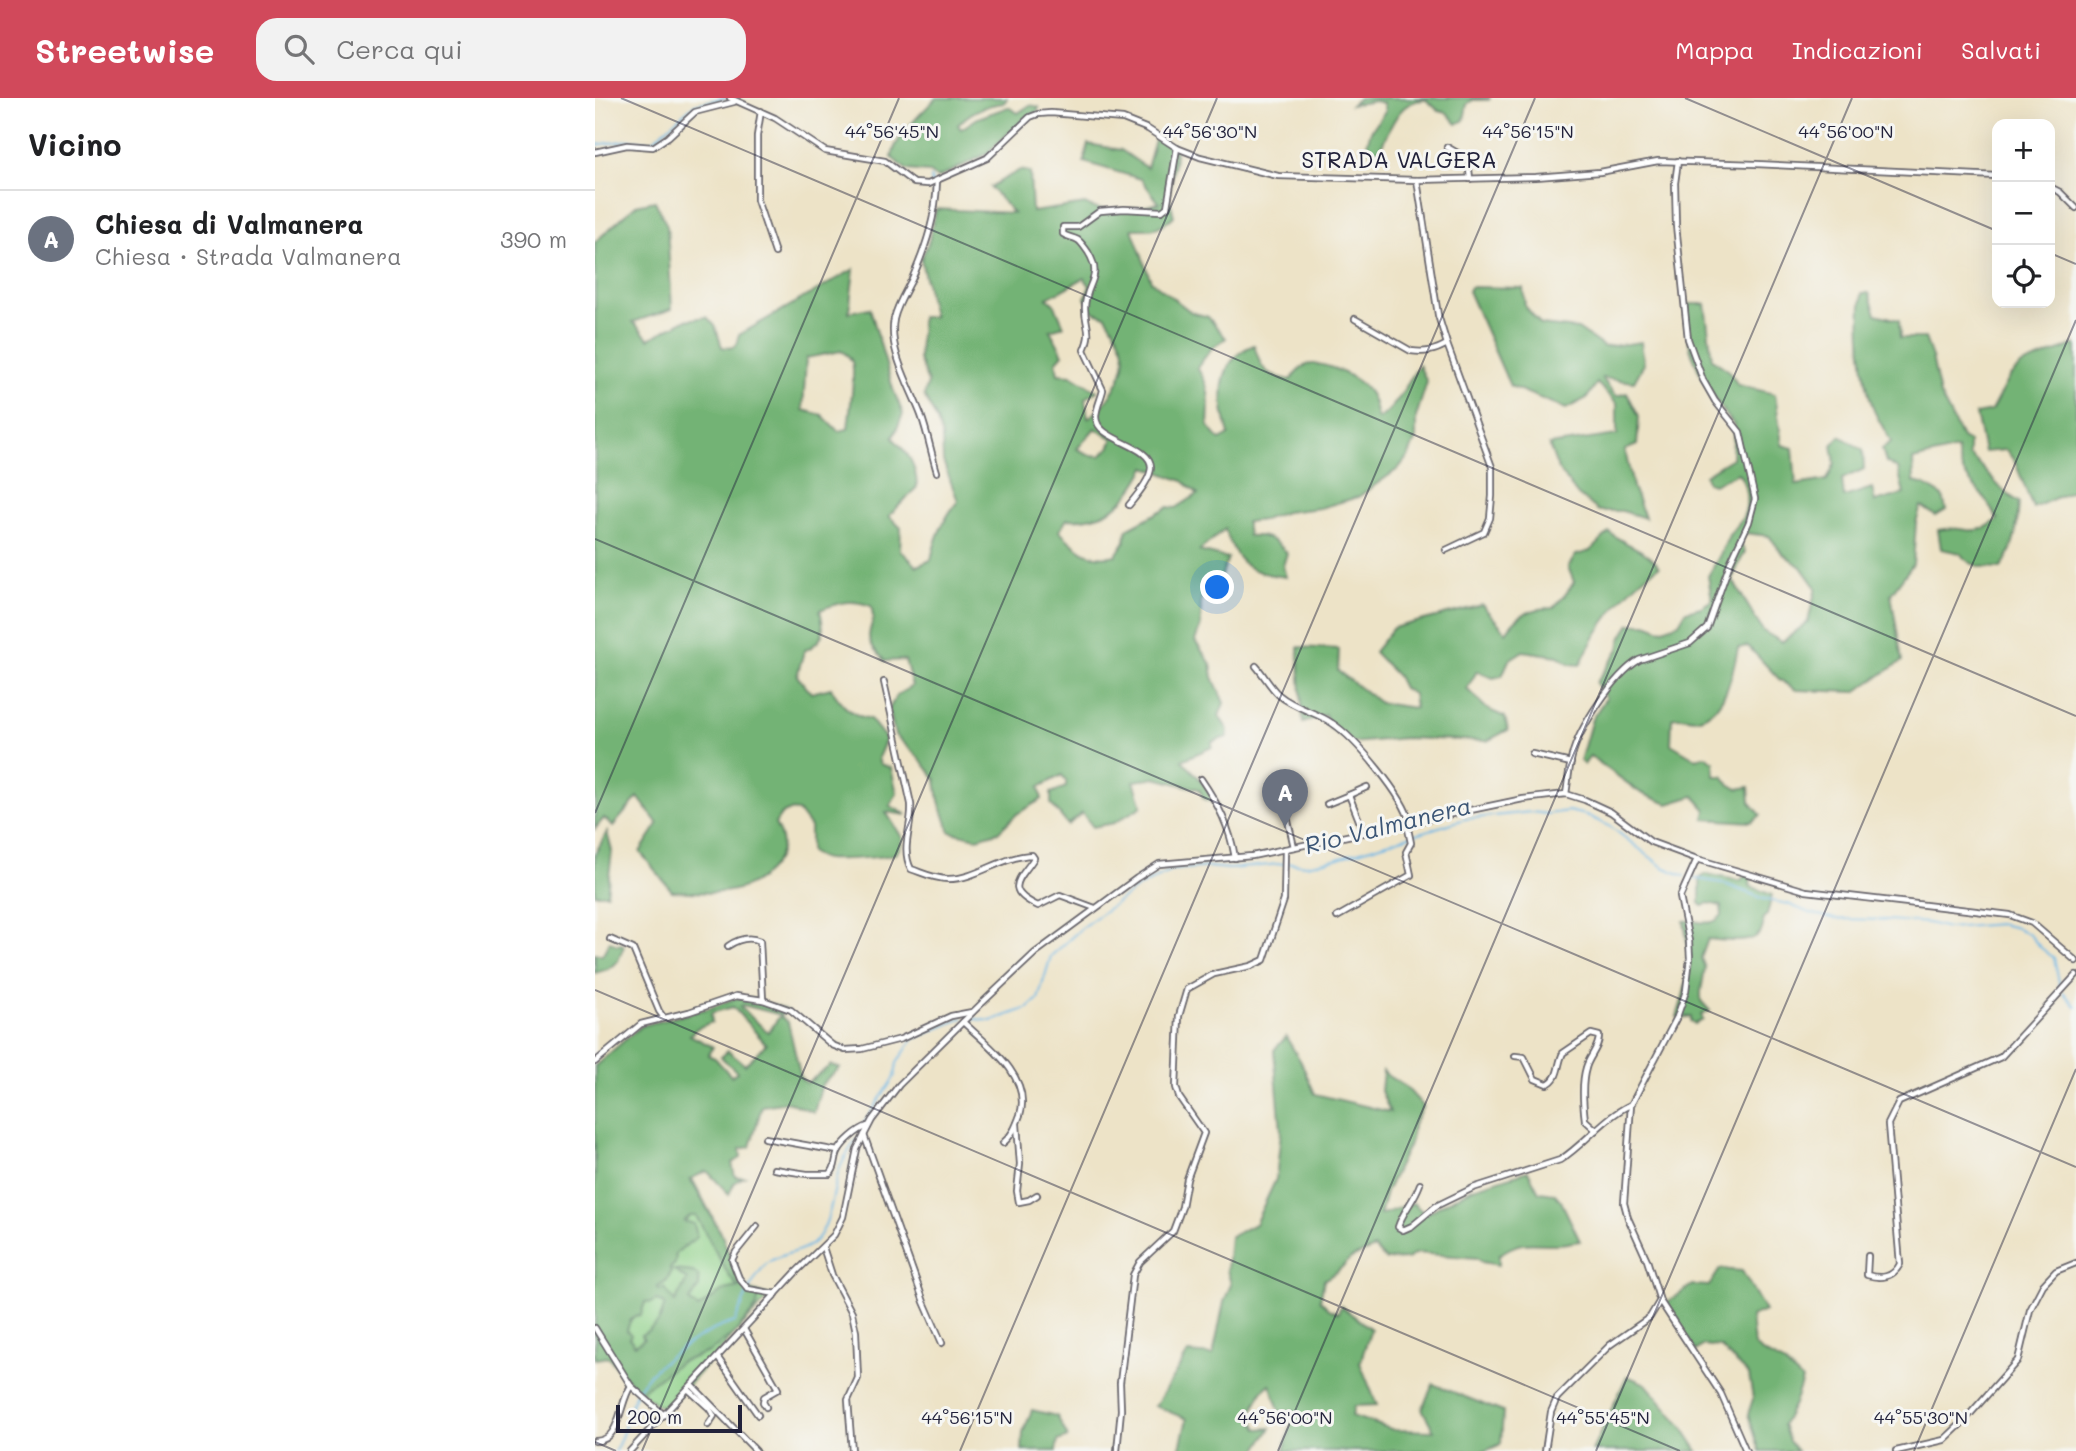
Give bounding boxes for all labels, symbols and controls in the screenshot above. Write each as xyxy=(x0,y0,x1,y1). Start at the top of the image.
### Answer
search box xyxy=(256,18,746,81)
text: Streetwise xyxy=(35,28,214,71)
icon: search xyxy=(280,30,318,68)
text: Cerca qui xyxy=(336,32,463,66)
text: Mappa xyxy=(1675,34,1754,65)
text: Indicazioni xyxy=(1792,34,1923,65)
text: Salvati xyxy=(1961,34,2041,65)
text: 44°56'45"N xyxy=(845,119,939,143)
text: 44°56'30"N xyxy=(1163,119,1257,143)
text: 44°56'15"N xyxy=(1482,119,1574,143)
text: 44°56'00"N xyxy=(1798,119,1894,143)
map controls xyxy=(1992,119,2055,308)
button: + xyxy=(1992,119,2055,182)
text: Vicino xyxy=(28,124,122,164)
street label: STRADA VALGERA xyxy=(1301,144,1497,174)
button: − xyxy=(1992,182,2055,245)
text: Chiesa di Valmanera xyxy=(95,207,363,241)
text: A xyxy=(43,224,59,254)
text: 390 m xyxy=(500,224,567,254)
text: Chiesa · Strada Valmanera xyxy=(95,241,402,271)
button: locate xyxy=(1992,245,2055,308)
your location xyxy=(1200,570,1234,604)
pin: A xyxy=(1262,769,1308,827)
water label: Rio Valmanera xyxy=(1301,789,1474,860)
scale bar xyxy=(616,1402,742,1434)
text: 200 m xyxy=(627,1404,682,1429)
text: 44°56'15"N xyxy=(921,1405,1013,1429)
text: 44°56'00"N xyxy=(1237,1405,1333,1429)
text: 44°55'45"N xyxy=(1556,1405,1650,1429)
text: 44°55'30"N xyxy=(1874,1405,1968,1429)

